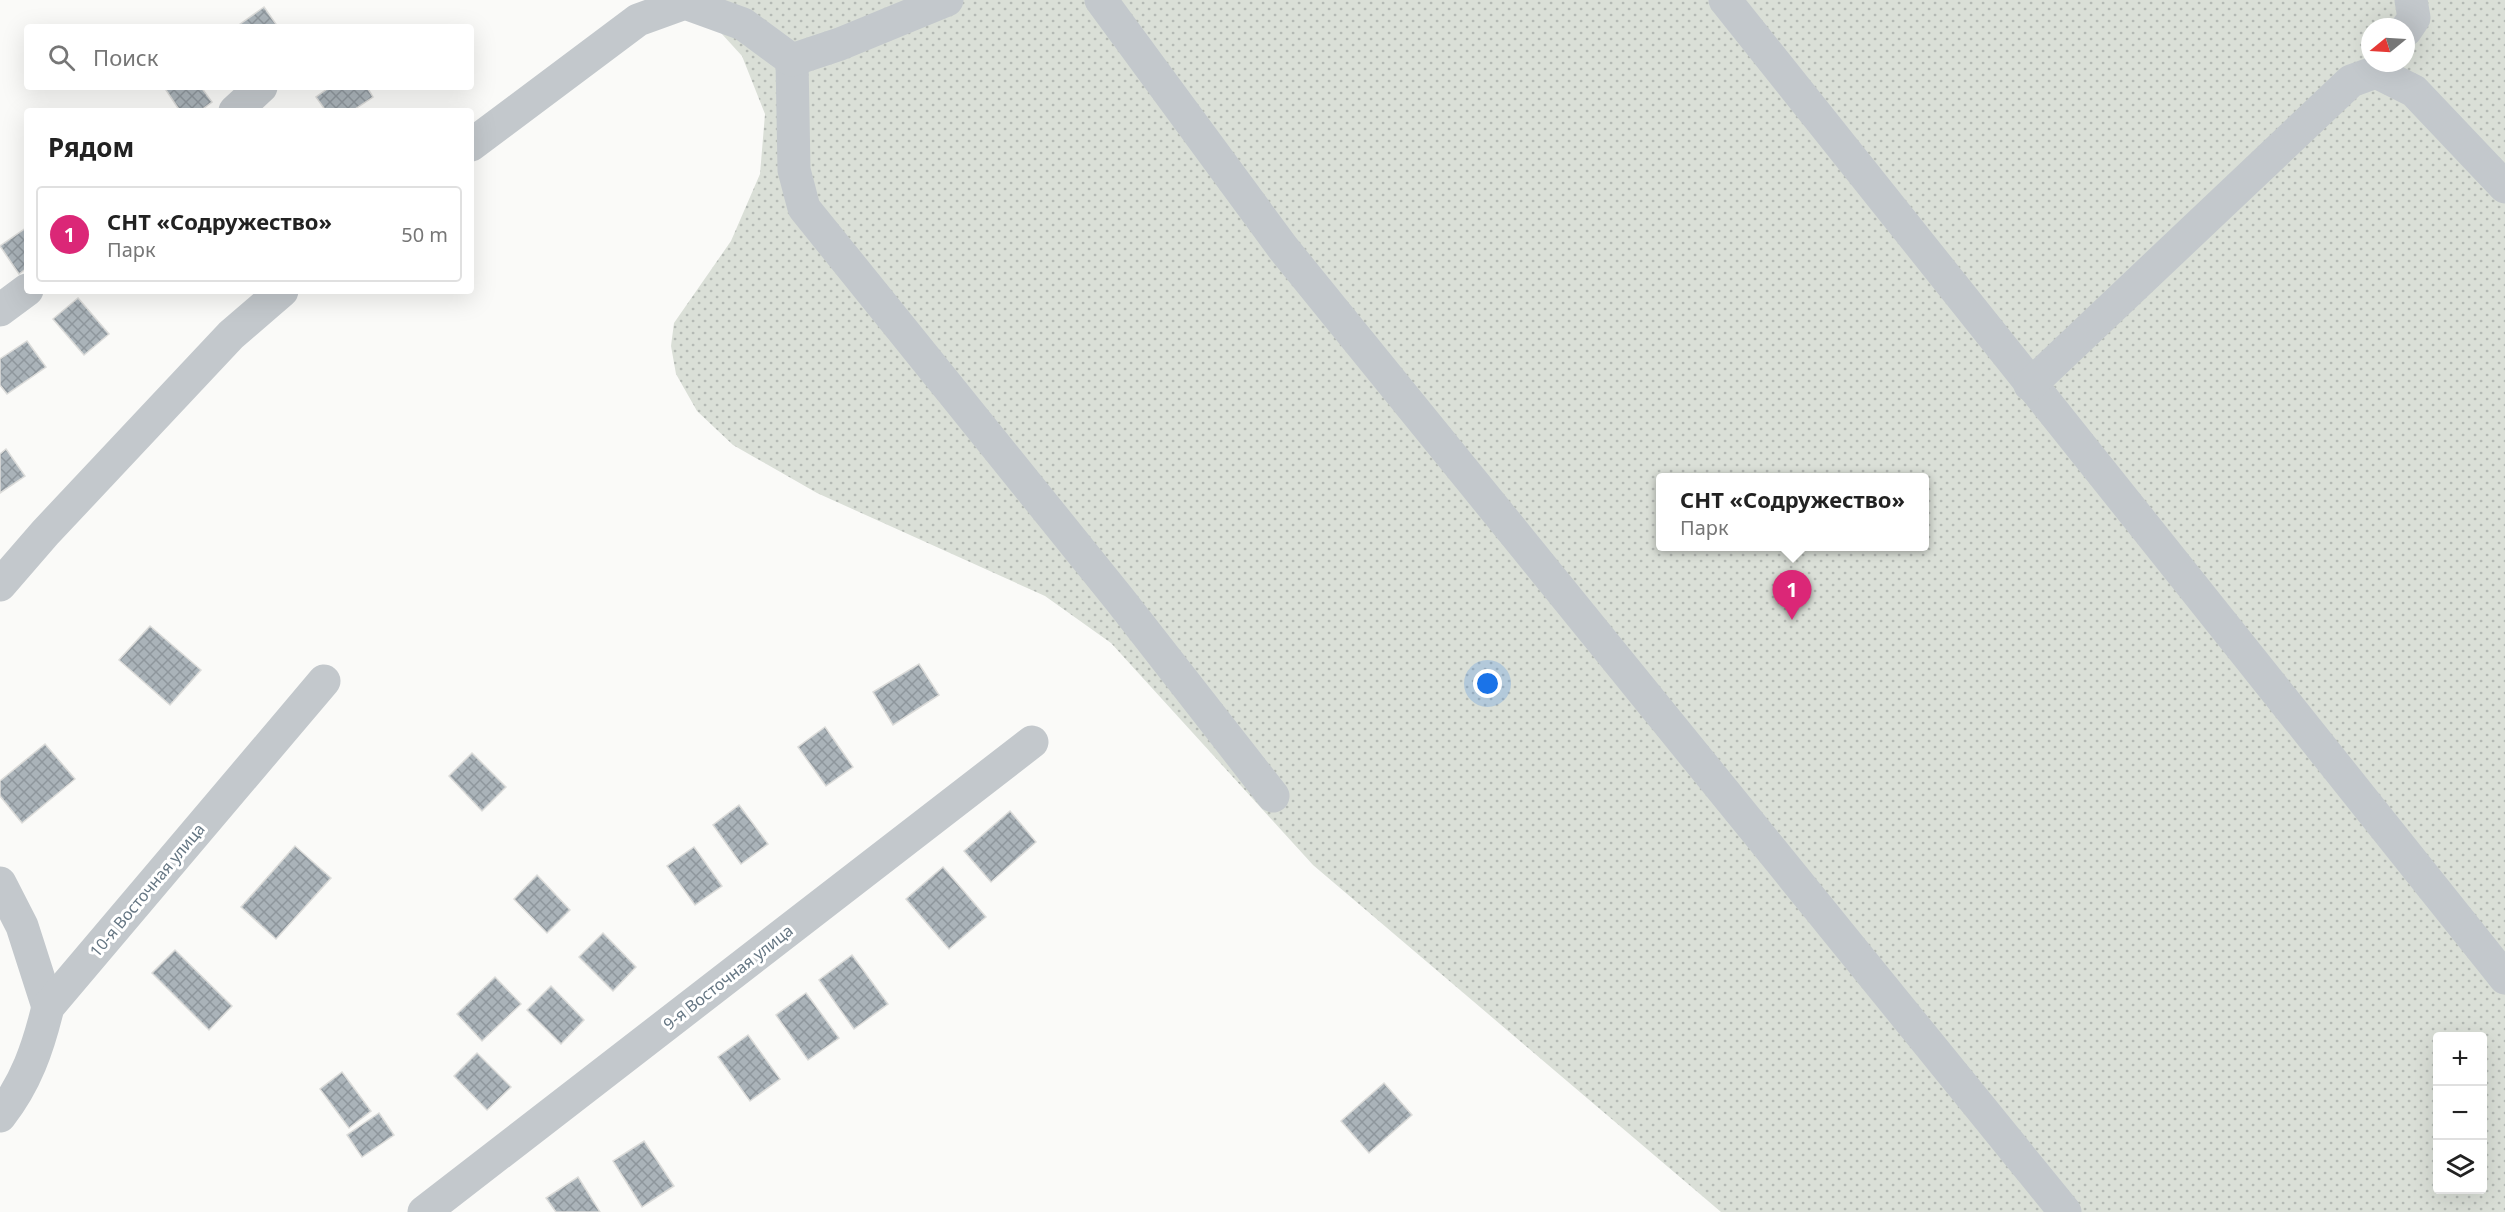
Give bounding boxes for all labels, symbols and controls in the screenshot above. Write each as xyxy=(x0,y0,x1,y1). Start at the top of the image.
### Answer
north arrow xyxy=(2361,18,2415,72)
search box xyxy=(24,24,474,90)
icon: search xyxy=(45,41,78,74)
text: Поиск xyxy=(93,42,158,72)
text: Рядом xyxy=(48,129,134,165)
text: СНТ «Содружество» xyxy=(107,206,332,236)
text: 1 xyxy=(64,221,75,248)
text: 50 m xyxy=(401,221,448,248)
text: Парк xyxy=(107,236,156,263)
popup xyxy=(1656,473,1929,551)
text: СНТ «Содружество» xyxy=(1680,484,1905,514)
text: Парк xyxy=(1680,514,1729,541)
pin: 1 xyxy=(1772,570,1812,620)
your location xyxy=(1473,669,1502,698)
street label: 10-я Восточная улица xyxy=(85,819,209,961)
street label: 9-я Восточная улица xyxy=(659,919,797,1035)
map controls xyxy=(2433,1032,2487,1194)
button: + xyxy=(2433,1032,2487,1086)
button: − xyxy=(2433,1086,2487,1140)
button: layers xyxy=(2433,1140,2487,1194)

